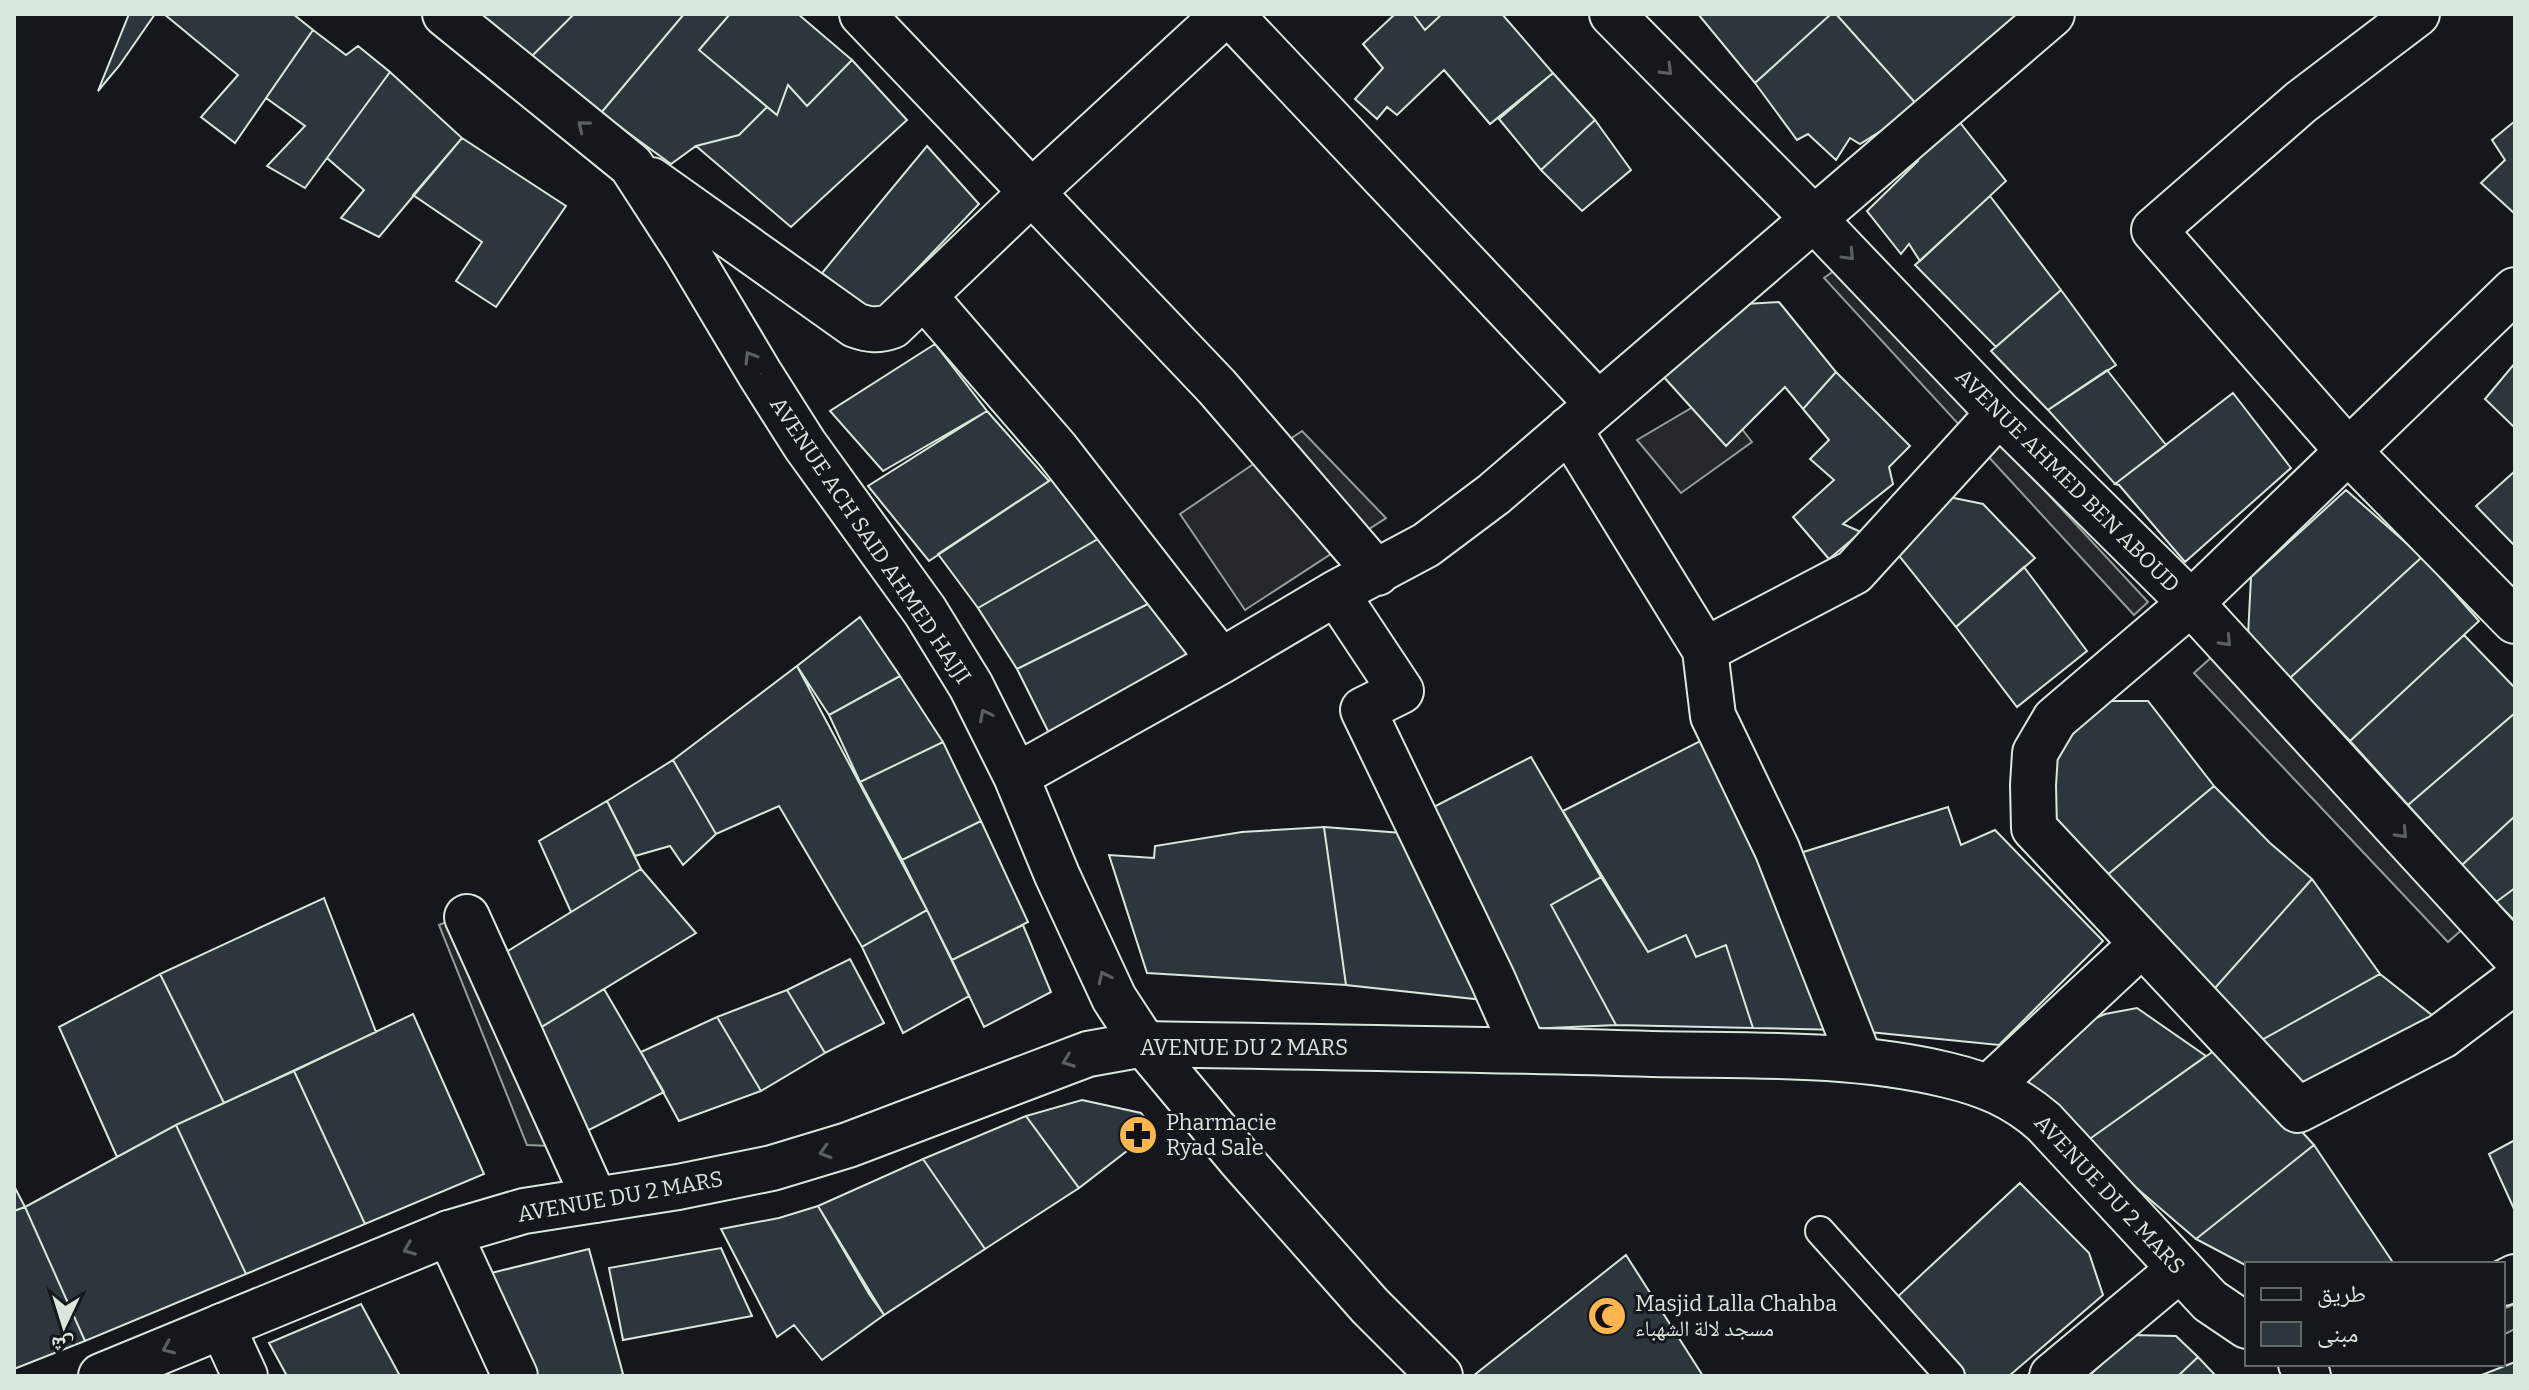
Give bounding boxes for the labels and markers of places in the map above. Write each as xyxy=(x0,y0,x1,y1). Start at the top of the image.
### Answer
place label: Pharmacie Ryad Sale xyxy=(1166,1109,1277,1161)
pharmacy icon: Pharmacie Ryad Sale xyxy=(1117,1114,1159,1156)
place label: Masjid Lalla Chahba مسجد لالة الشهباء xyxy=(1635,1290,1837,1342)
mosque icon: Masjid Lalla Chahba مسجد لالة الشهباء xyxy=(1586,1295,1628,1337)

